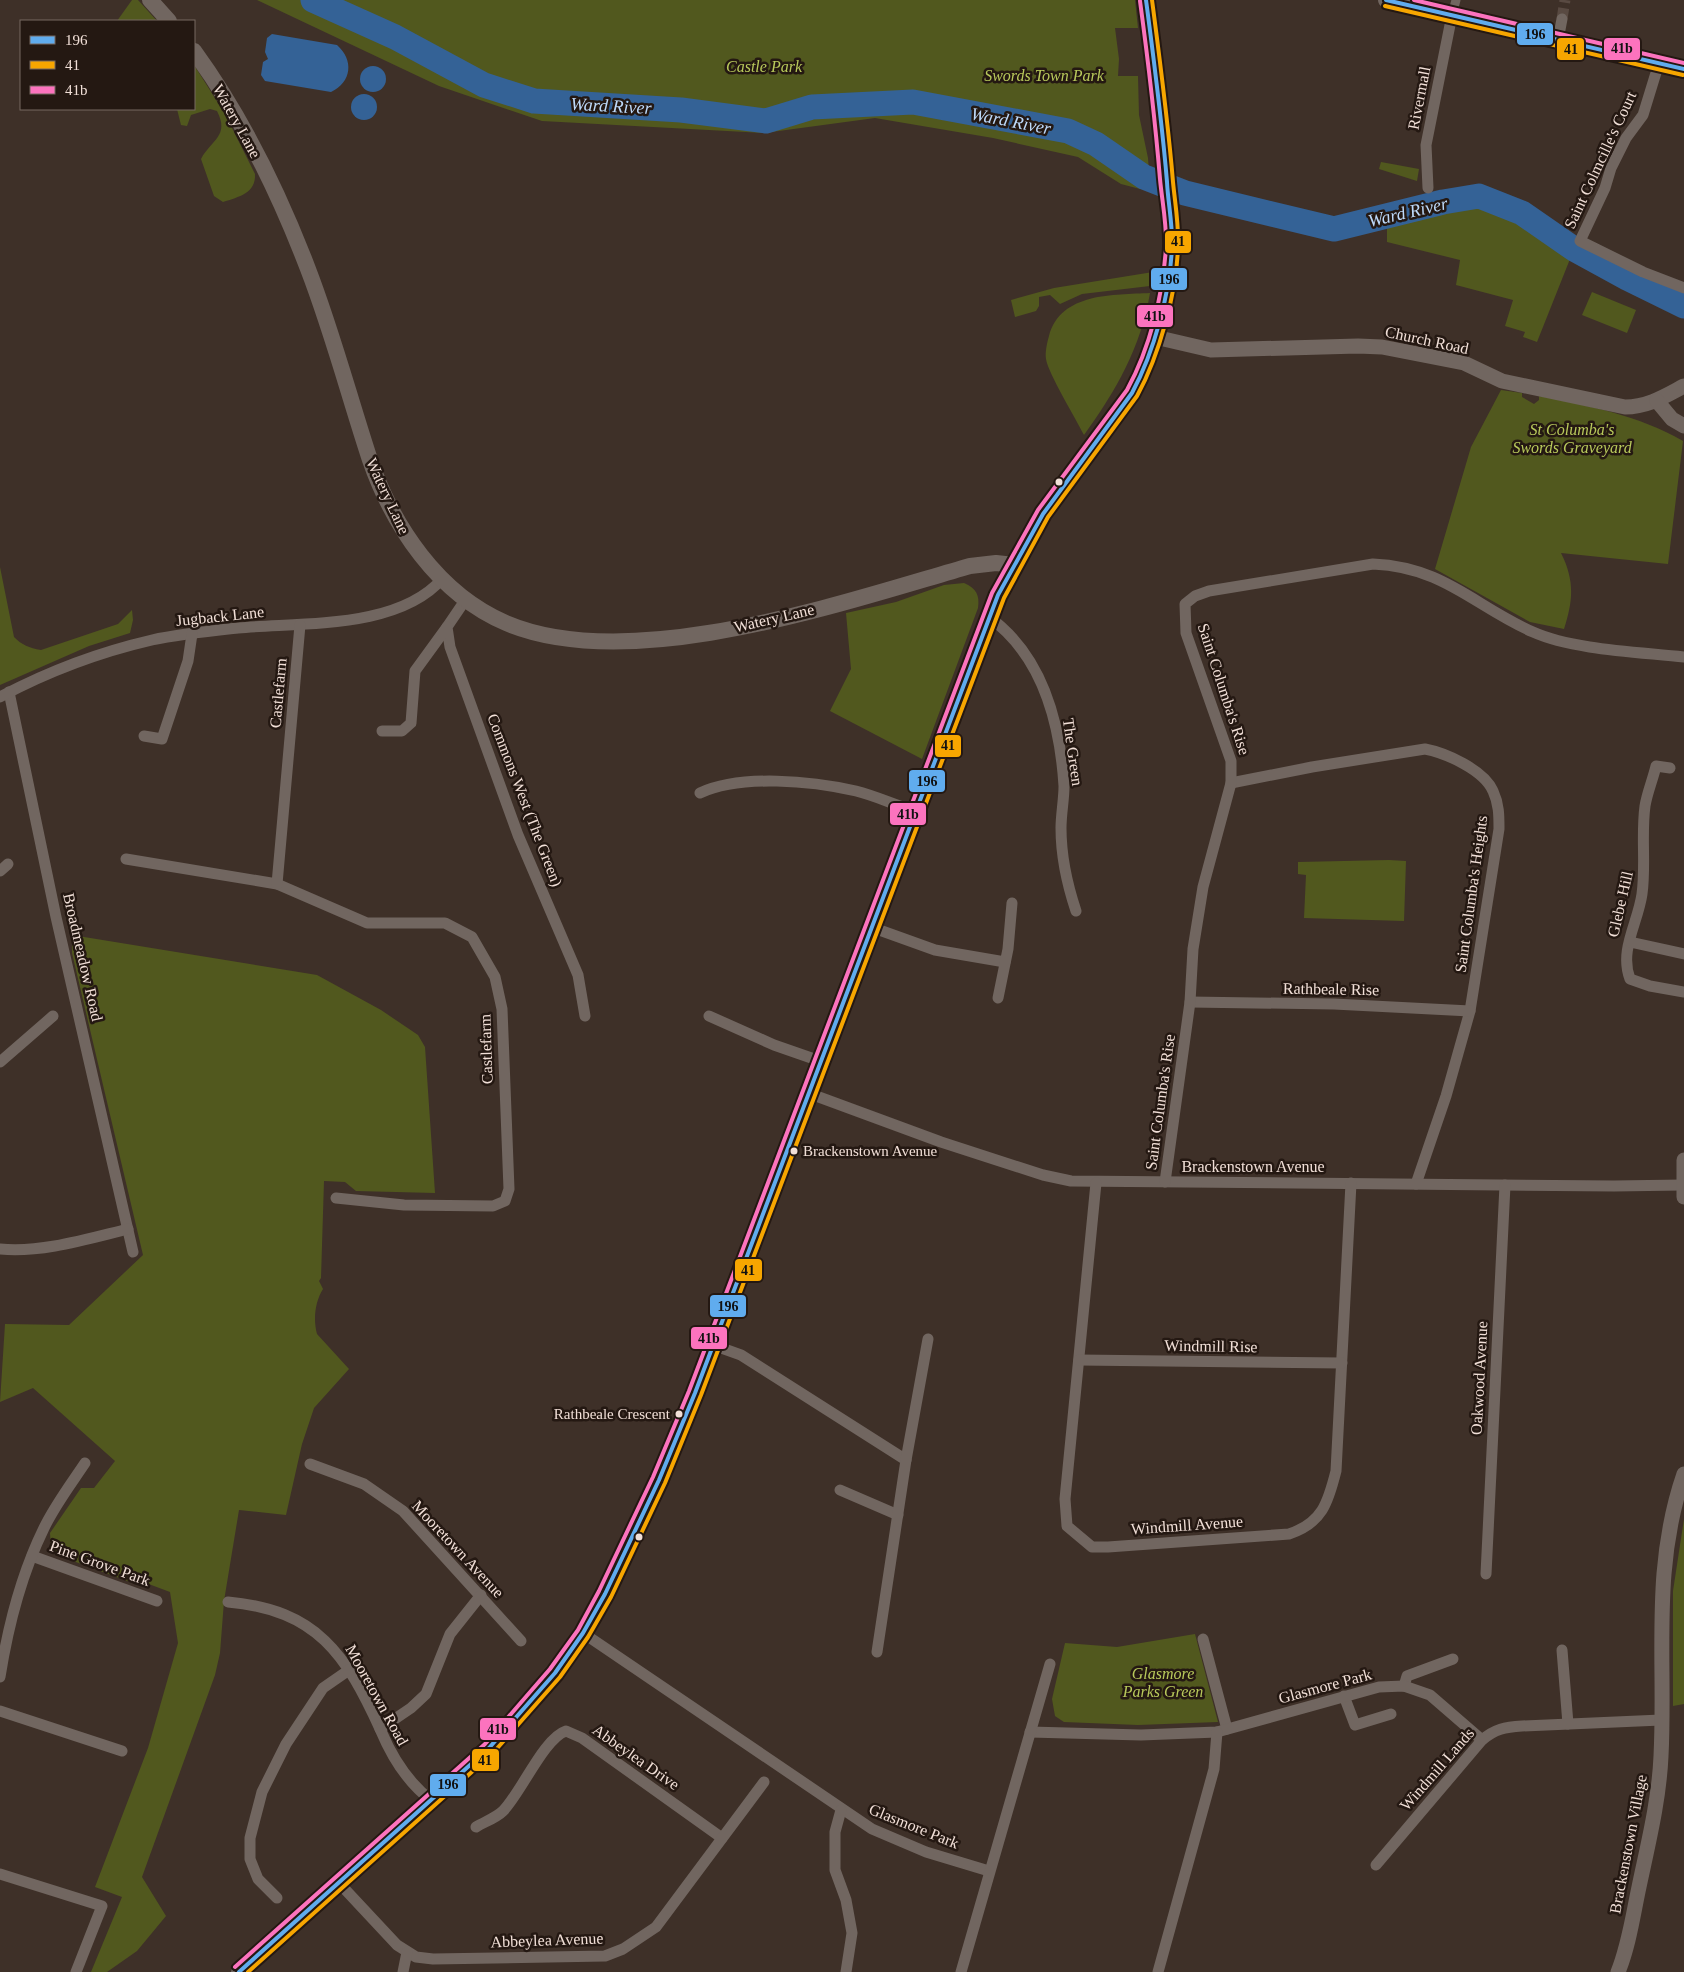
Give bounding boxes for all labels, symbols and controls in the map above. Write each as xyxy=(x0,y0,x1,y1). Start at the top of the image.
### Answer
legend xyxy=(20,20,195,110)
line badge: 196 xyxy=(1516,22,1554,46)
text: 196 xyxy=(1525,27,1546,42)
text: 196 xyxy=(65,32,88,48)
line badge: 41 xyxy=(1556,37,1585,61)
line badge: 41b xyxy=(1603,37,1641,61)
text: 41b xyxy=(1611,41,1633,56)
text: 41 xyxy=(1564,42,1578,57)
text: 41 xyxy=(65,57,80,73)
park label: Castle Park xyxy=(726,58,803,75)
street label: Rivermall xyxy=(1405,64,1434,131)
park label: Swords Town Park xyxy=(984,67,1105,84)
street label: Watery Lane xyxy=(209,81,264,161)
text: 41b xyxy=(65,82,88,98)
street label: Saint Colmcille's Court xyxy=(1561,88,1640,231)
water label: Ward River xyxy=(570,94,653,118)
water label: Ward River xyxy=(969,103,1054,139)
water label: Ward River xyxy=(1366,193,1451,231)
line badge: 41 xyxy=(1164,230,1192,254)
text: 41 xyxy=(1171,234,1185,249)
line badge: 196 xyxy=(1150,267,1188,291)
text: 196 xyxy=(1159,272,1180,287)
line badge: 41b xyxy=(1136,304,1174,328)
text: 41b xyxy=(1144,309,1166,324)
street label: Church Road xyxy=(1384,323,1470,357)
park label: St Columba's Swords Graveyard xyxy=(1512,421,1633,457)
street label: Watery Lane xyxy=(362,455,413,537)
unlabelled marker xyxy=(1054,477,1064,487)
street label: Watery Lane xyxy=(732,601,816,636)
street label: Jugback Lane xyxy=(175,603,265,630)
street label: Saint Columba's Rise xyxy=(1195,621,1253,757)
street label: Castlefarm xyxy=(266,657,290,729)
street label: Commons West (The Green) xyxy=(483,711,566,889)
street label: The Green xyxy=(1060,717,1086,787)
line badge: 41 xyxy=(934,734,962,758)
text: 41 xyxy=(941,738,955,753)
line badge: 196 xyxy=(908,769,946,793)
text: 196 xyxy=(917,774,938,789)
line badge: 41b xyxy=(889,802,927,826)
text: 41b xyxy=(897,807,919,822)
street label: Saint Columba's Heights xyxy=(1452,814,1491,974)
street label: Glebe Hill xyxy=(1604,869,1636,939)
street label: Broadmeadow Road xyxy=(60,891,106,1023)
street label: Rathbeale Rise xyxy=(1283,980,1379,998)
street label: Castlefarm xyxy=(476,1013,496,1084)
street label: Saint Columba's Rise xyxy=(1142,1033,1178,1171)
place label: Brackenstown Avenue xyxy=(803,1143,938,1159)
marker: Brackenstown Avenue xyxy=(789,1146,799,1156)
street label: Brackenstown Avenue xyxy=(1181,1158,1325,1175)
line badge: 41 xyxy=(734,1258,763,1282)
text: 41 xyxy=(741,1263,755,1278)
line badge: 196 xyxy=(709,1294,747,1318)
text: 196 xyxy=(718,1299,739,1314)
street label: Oakwood Avenue xyxy=(1468,1321,1490,1435)
line badge: 41b xyxy=(690,1326,728,1350)
text: 41b xyxy=(698,1331,720,1346)
street label: Windmill Rise xyxy=(1164,1337,1258,1355)
place label: Rathbeale Crescent xyxy=(554,1406,671,1422)
marker: Rathbeale Crescent xyxy=(674,1409,684,1419)
street label: Mooretown Avenue xyxy=(409,1497,507,1601)
street label: Windmill Avenue xyxy=(1130,1513,1244,1537)
unlabelled marker xyxy=(634,1532,644,1542)
street label: Pine Grove Park xyxy=(47,1537,153,1589)
street label: Mooretown Road xyxy=(342,1642,412,1748)
park label: Glasmore Parks Green xyxy=(1122,1665,1203,1700)
street label: Glasmore Park xyxy=(1277,1665,1373,1707)
line badge: 41b xyxy=(479,1717,517,1741)
street label: Abbeylea Drive xyxy=(589,1721,683,1794)
text: 41b xyxy=(487,1722,509,1737)
street label: Windmill Lands xyxy=(1397,1724,1477,1814)
line badge: 41 xyxy=(471,1748,500,1772)
text: 41 xyxy=(478,1753,492,1768)
line badge: 196 xyxy=(429,1773,467,1797)
street label: Brackenstown Village xyxy=(1606,1773,1651,1915)
text: 196 xyxy=(438,1777,459,1792)
street label: Glasmore Park xyxy=(867,1800,961,1852)
street label: Abbeylea Avenue xyxy=(490,1930,604,1951)

